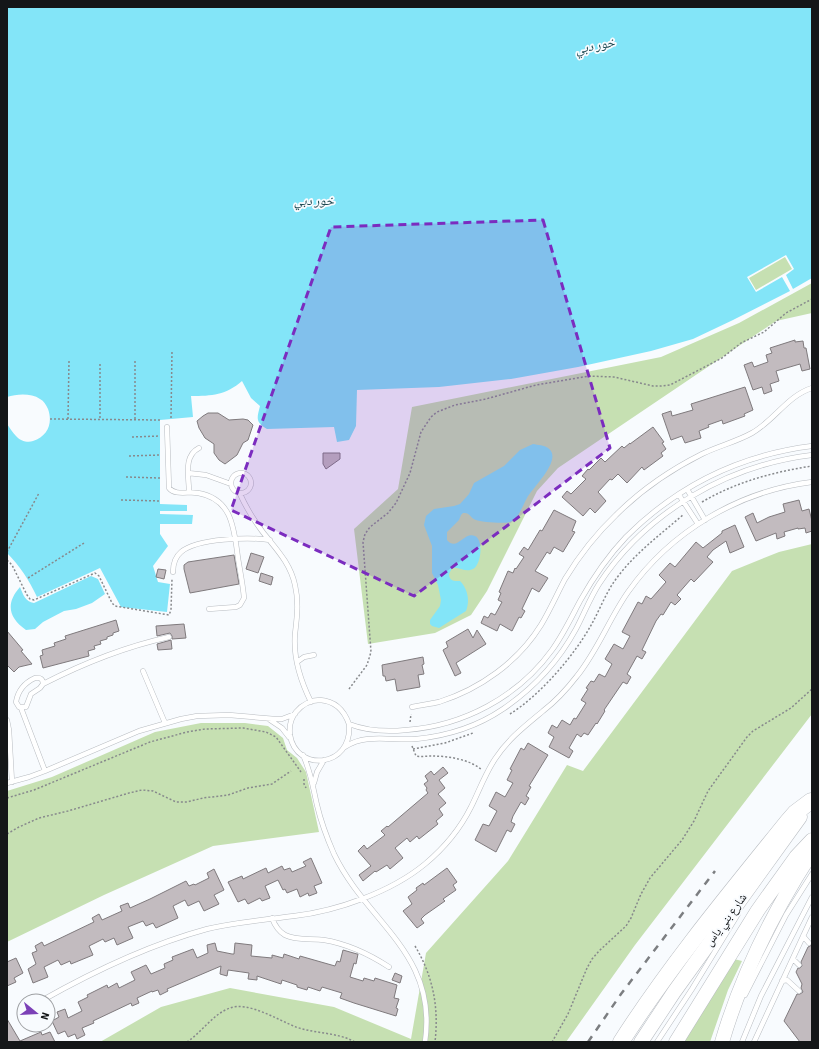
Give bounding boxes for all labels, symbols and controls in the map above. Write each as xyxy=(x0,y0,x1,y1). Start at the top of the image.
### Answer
water label: خور دبي xyxy=(574,33,617,60)
water label: خور دبي xyxy=(294,192,335,211)
street label: شارع بني ياس xyxy=(701,890,752,951)
north arrow xyxy=(16,993,56,1033)
text: N xyxy=(37,1010,53,1022)

